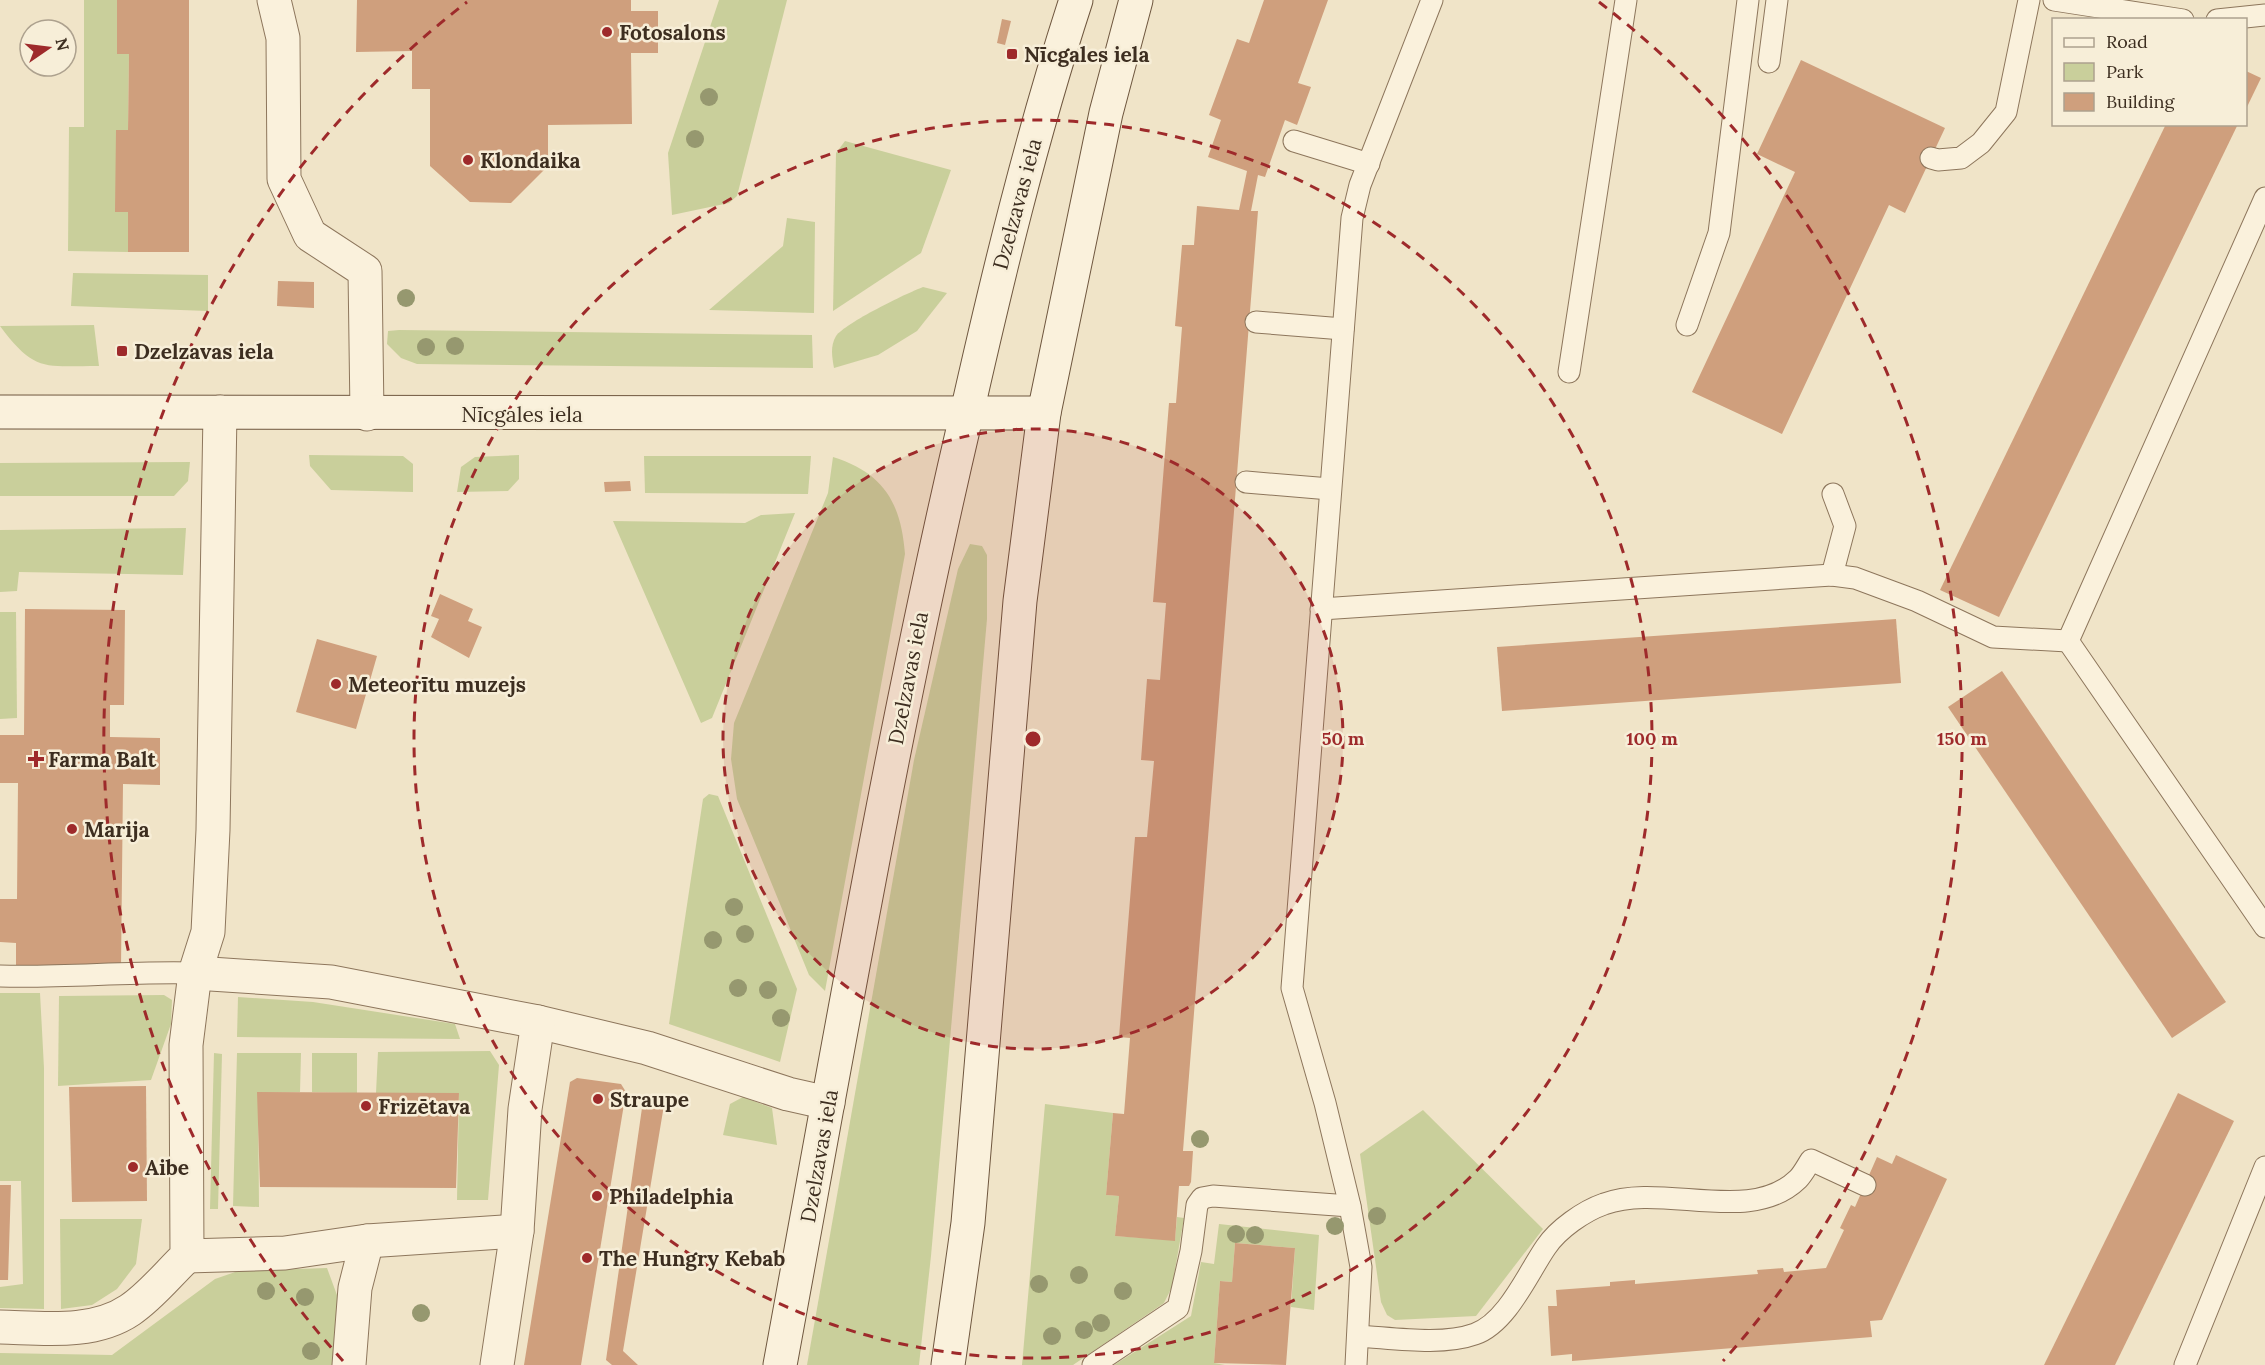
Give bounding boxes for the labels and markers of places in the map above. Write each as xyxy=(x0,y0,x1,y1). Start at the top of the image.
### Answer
place label: Fotosalons xyxy=(619,19,726,46)
marker: Fotosalons xyxy=(600,25,614,39)
place label: Nīcgales iela xyxy=(1024,41,1149,68)
marker: Nīcgales iela xyxy=(1005,47,1019,61)
place label: Klondaika xyxy=(480,147,581,174)
marker: Klondaika xyxy=(461,153,475,167)
place label: Dzelzavas iela xyxy=(134,338,274,365)
marker: Dzelzavas iela xyxy=(115,344,129,358)
place label: Meteorītu muzejs xyxy=(348,671,526,698)
marker: Meteorītu muzejs xyxy=(329,677,343,691)
centre of rings xyxy=(1023,729,1043,749)
place label: Farma Balt xyxy=(48,746,156,773)
marker: Farma Balt xyxy=(29,752,43,766)
place label: Marija xyxy=(84,816,150,843)
marker: Marija xyxy=(65,822,79,836)
place label: Straupe xyxy=(610,1086,689,1113)
marker: Straupe xyxy=(591,1092,605,1106)
place label: Frizētava xyxy=(378,1093,470,1120)
marker: Frizētava xyxy=(359,1099,373,1113)
place label: Aibe xyxy=(145,1154,189,1181)
marker: Aibe xyxy=(126,1160,140,1174)
place label: Philadelphia xyxy=(609,1183,734,1210)
marker: Philadelphia xyxy=(590,1189,604,1203)
place label: The Hungry Kebab xyxy=(599,1245,785,1272)
marker: The Hungry Kebab xyxy=(580,1251,594,1265)

